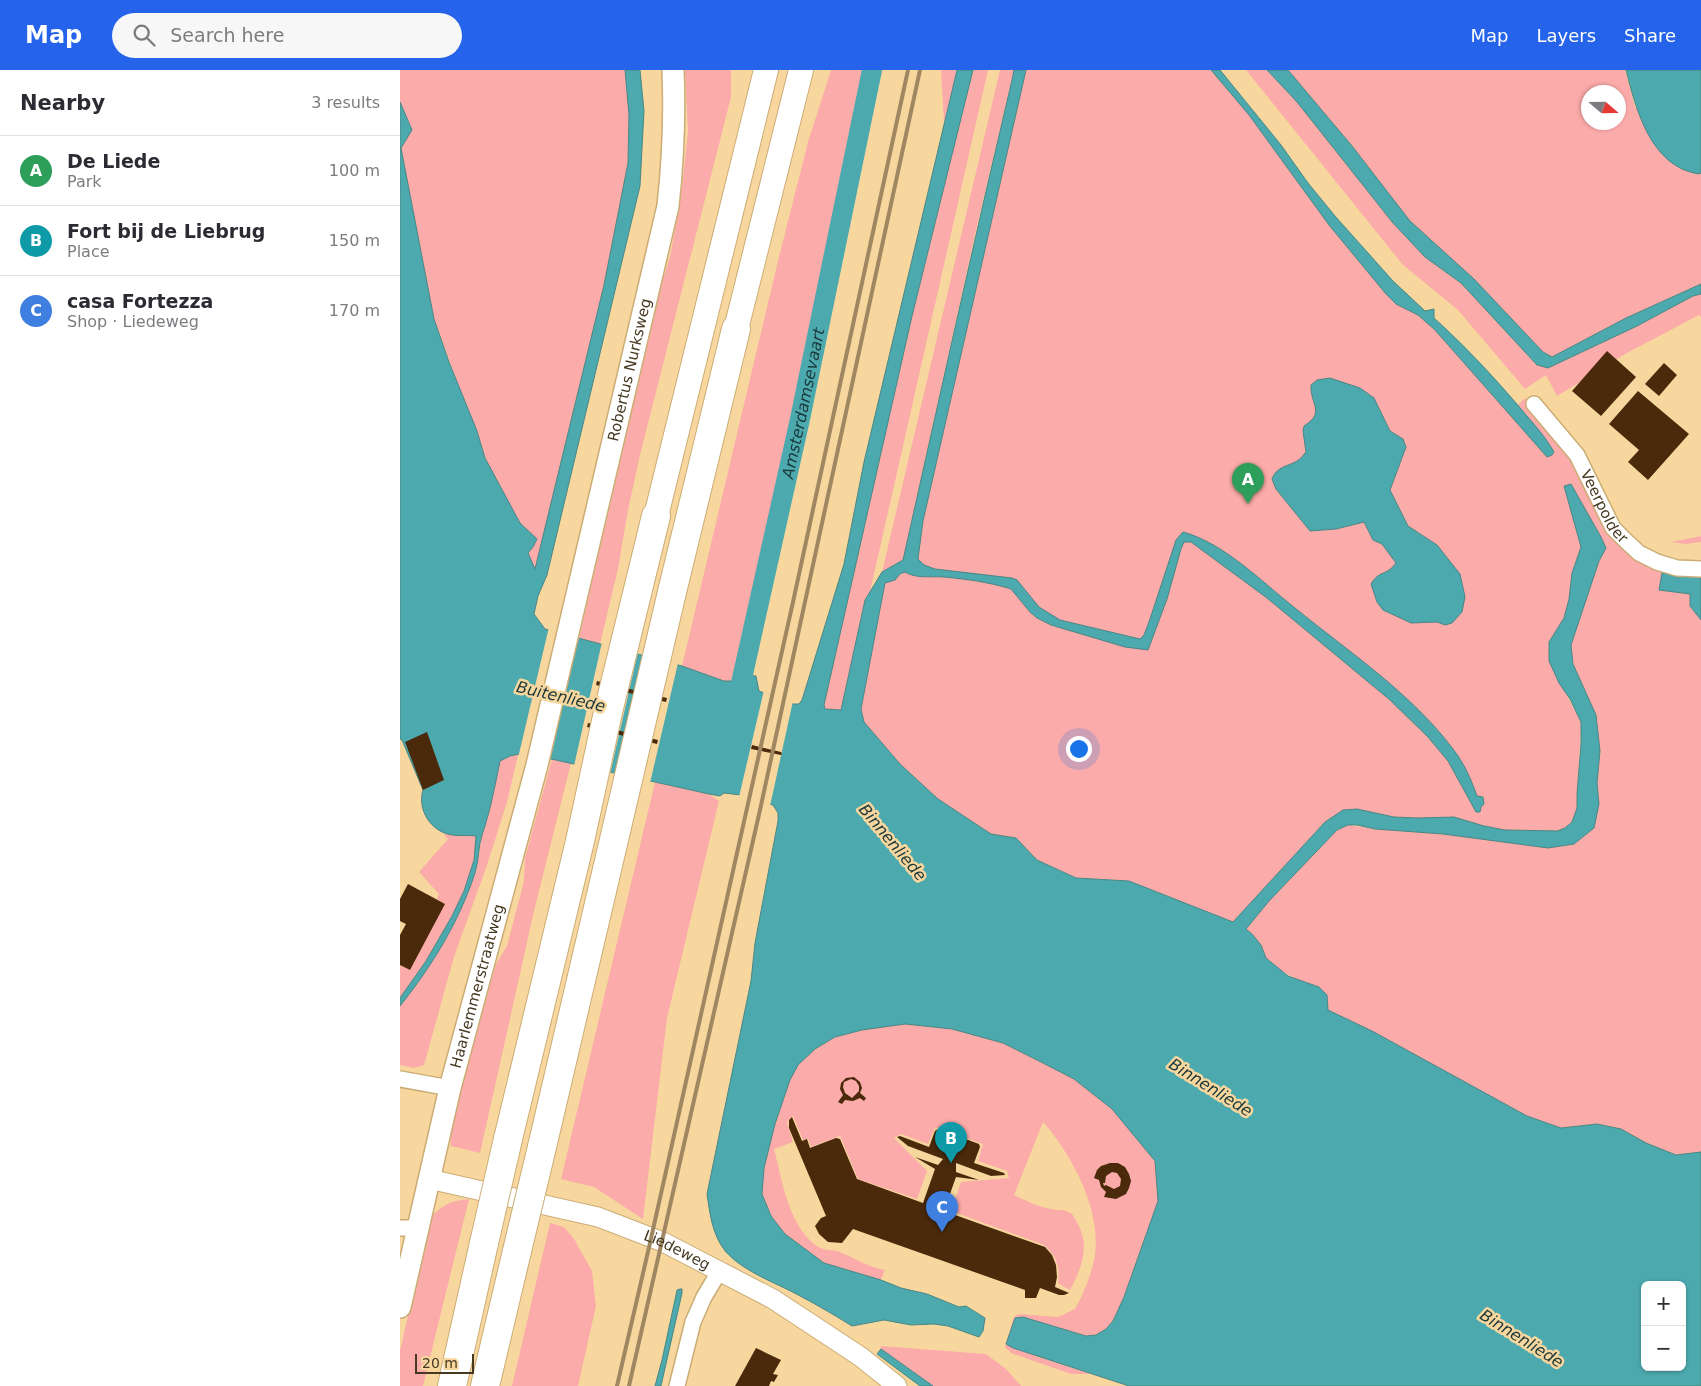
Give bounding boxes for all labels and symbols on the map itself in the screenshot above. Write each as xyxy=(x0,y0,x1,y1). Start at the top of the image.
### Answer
north arrow xyxy=(1581,85,1626,130)
street label: Robertus Nurksweg xyxy=(604,297,655,443)
water label: Amsterdamsevaart xyxy=(778,326,829,481)
pin: A xyxy=(1232,463,1264,504)
street label: Veerpolder xyxy=(1577,467,1632,547)
water label: Buitenliede xyxy=(515,677,607,716)
your location xyxy=(1066,736,1092,762)
water label: Binnenliede xyxy=(855,800,930,885)
street label: Haarlemmerstraatweg xyxy=(447,902,508,1070)
water label: Binnenliede xyxy=(1166,1054,1256,1121)
pin: B xyxy=(935,1122,967,1163)
pin: C xyxy=(926,1191,958,1232)
street label: Liedeweg xyxy=(641,1227,713,1274)
water label: Binnenliede xyxy=(1477,1305,1567,1372)
scale bar xyxy=(415,1351,474,1374)

